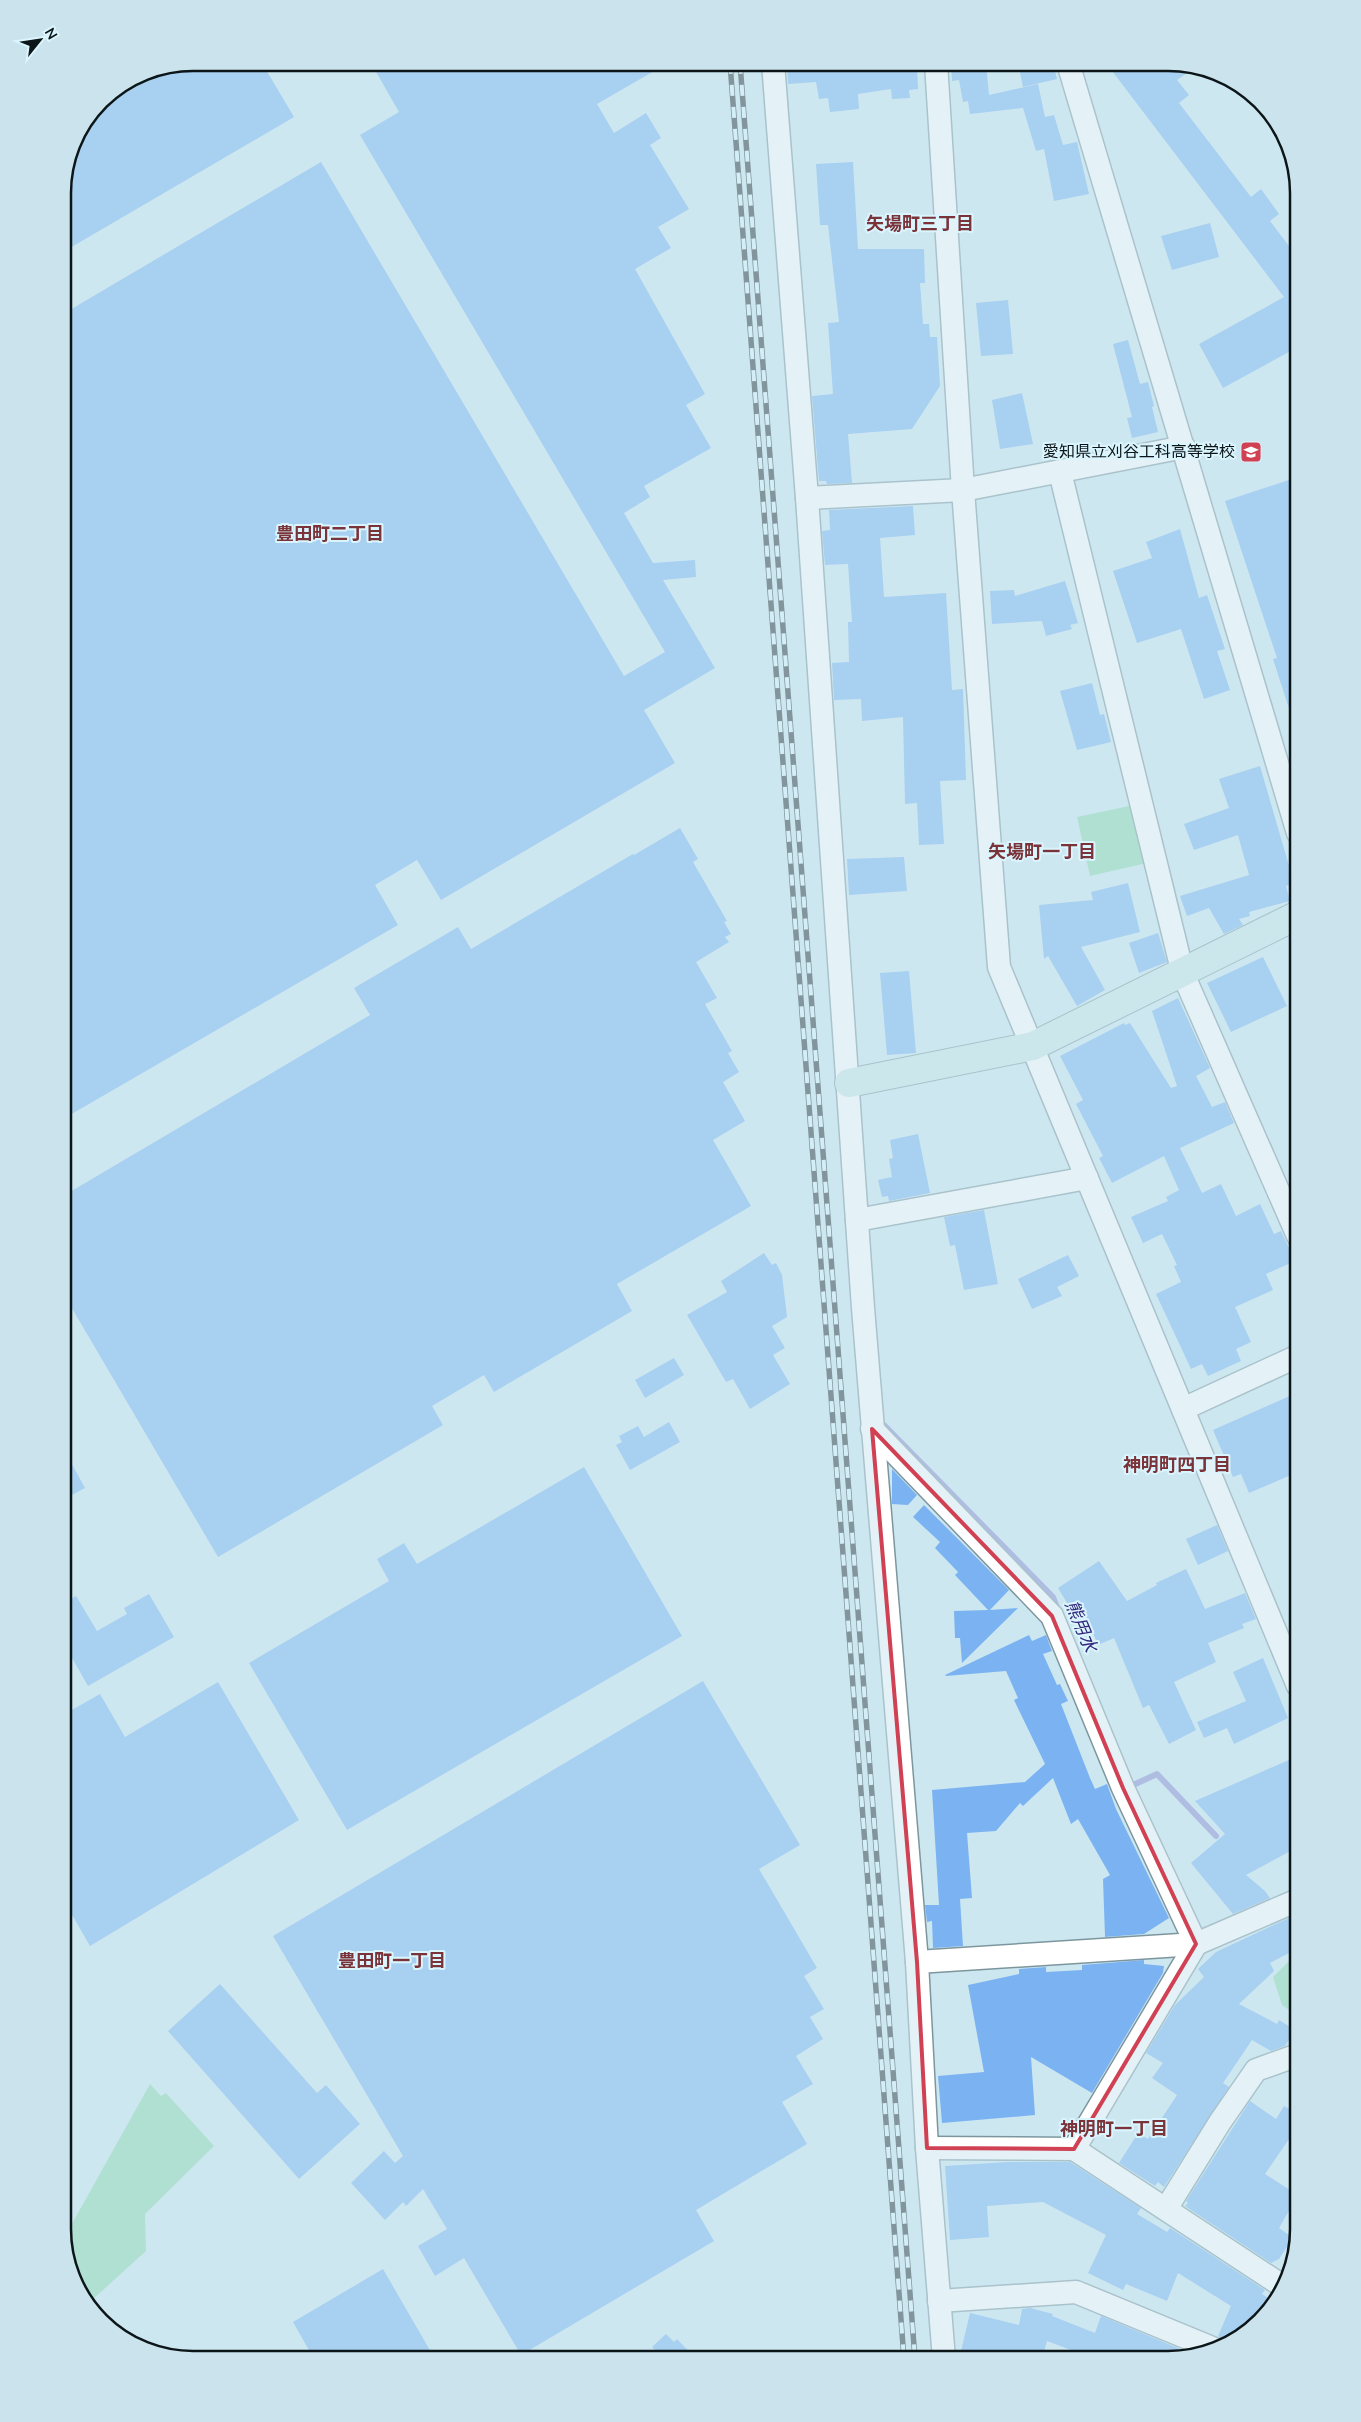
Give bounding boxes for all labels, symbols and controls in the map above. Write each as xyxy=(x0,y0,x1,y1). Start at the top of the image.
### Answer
north arrow xyxy=(15,15,65,65)
text: N xyxy=(40,24,62,43)
district label: 矢場町三丁目 xyxy=(866,212,974,236)
school or university icon: 愛知県立刈谷工科高等学校 xyxy=(1239,440,1263,464)
place label: 愛知県立刈谷工科高等学校 xyxy=(1043,441,1235,463)
district label: 豊田町二丁目 xyxy=(276,522,384,546)
district label: 矢場町一丁目 xyxy=(988,840,1096,864)
district label: 神明町四丁目 xyxy=(1123,1453,1231,1477)
water label: 熊用水 xyxy=(1059,1596,1103,1657)
district label: 豊田町一丁目 xyxy=(338,1949,446,1973)
district label: 神明町一丁目 xyxy=(1060,2117,1168,2141)

